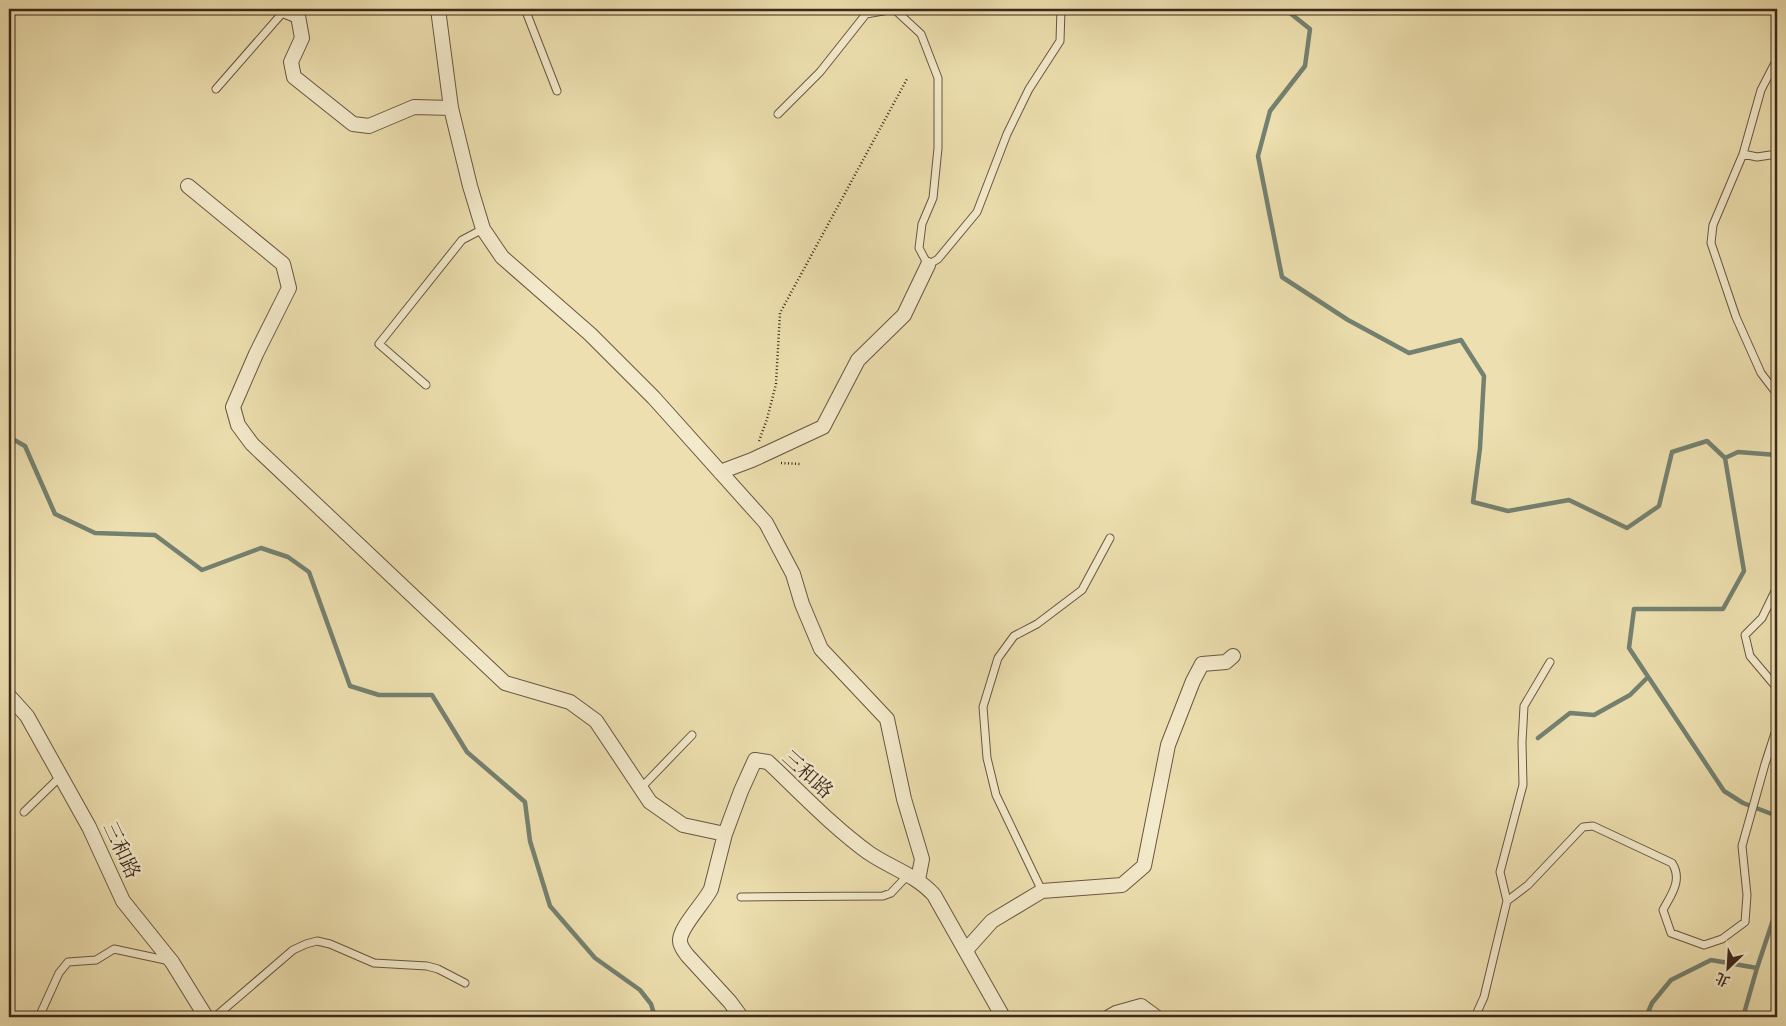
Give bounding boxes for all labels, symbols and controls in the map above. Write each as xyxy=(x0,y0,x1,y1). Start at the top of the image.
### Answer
street label: 三和路 xyxy=(777,744,839,804)
street label: 三和路 xyxy=(98,817,146,883)
north arrow xyxy=(1704,944,1754,994)
text: 北 xyxy=(1712,969,1733,991)

